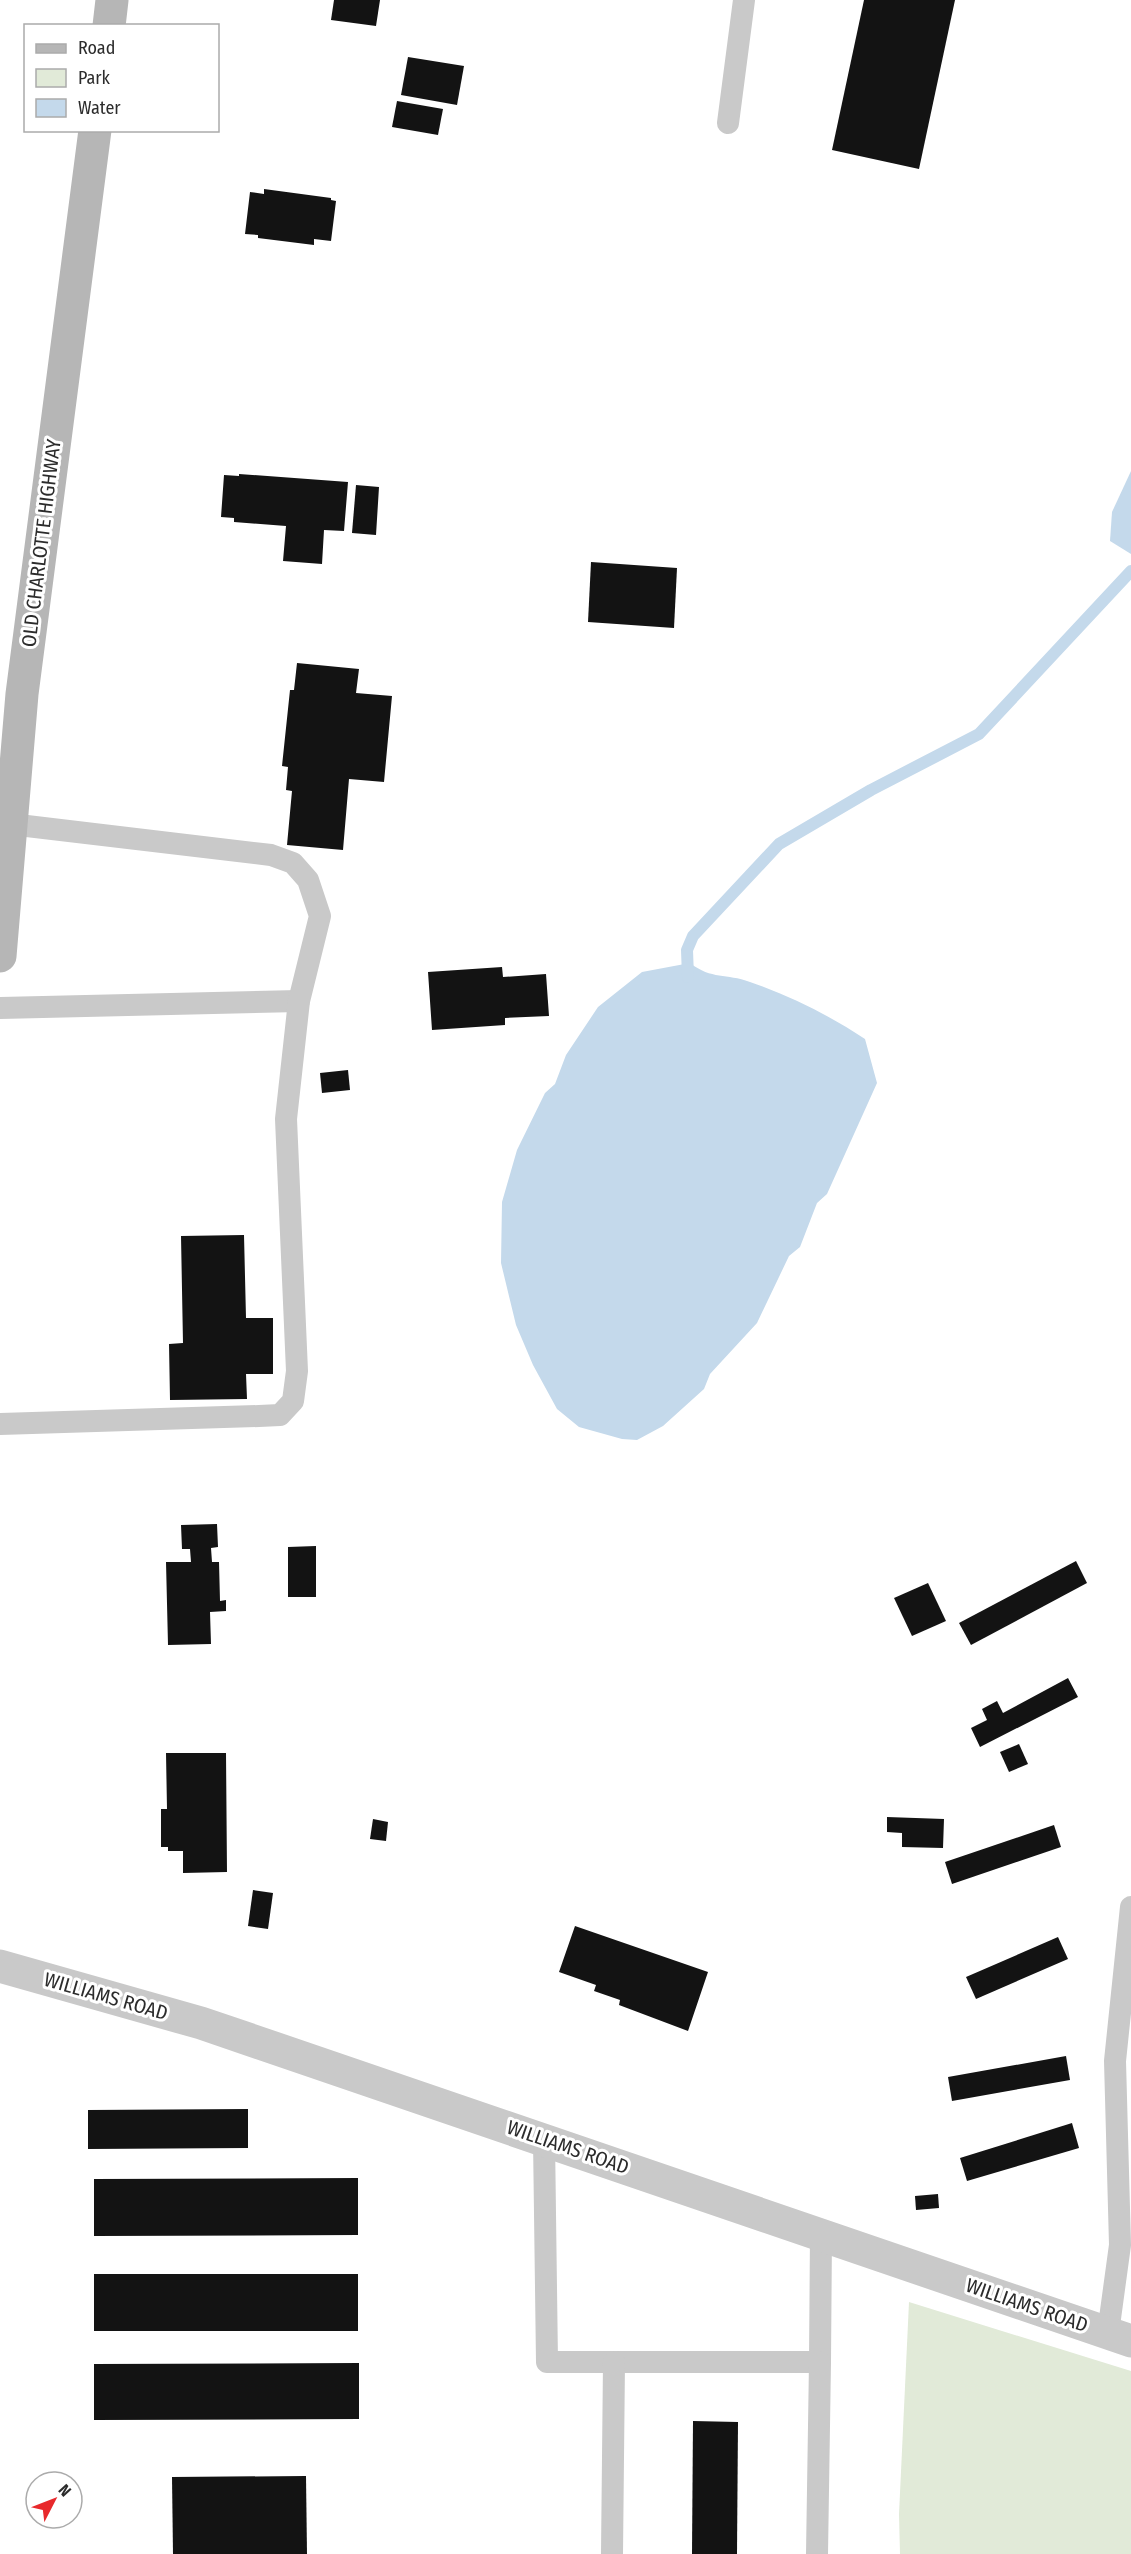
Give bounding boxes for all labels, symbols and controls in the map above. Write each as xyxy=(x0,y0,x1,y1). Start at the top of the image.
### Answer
legend xyxy=(24,24,219,132)
text: Road xyxy=(78,37,115,59)
text: Park xyxy=(78,67,111,89)
text: Water xyxy=(78,97,121,119)
street label: OLD CHARLOTTE HIGHWAY xyxy=(16,438,66,648)
street label: WILLIAMS ROAD xyxy=(41,1967,171,2025)
street label: WILLIAMS ROAD xyxy=(504,2115,632,2179)
street label: WILLIAMS ROAD xyxy=(963,2273,1091,2337)
north arrow xyxy=(24,2470,84,2530)
text: N xyxy=(55,2480,75,2500)

